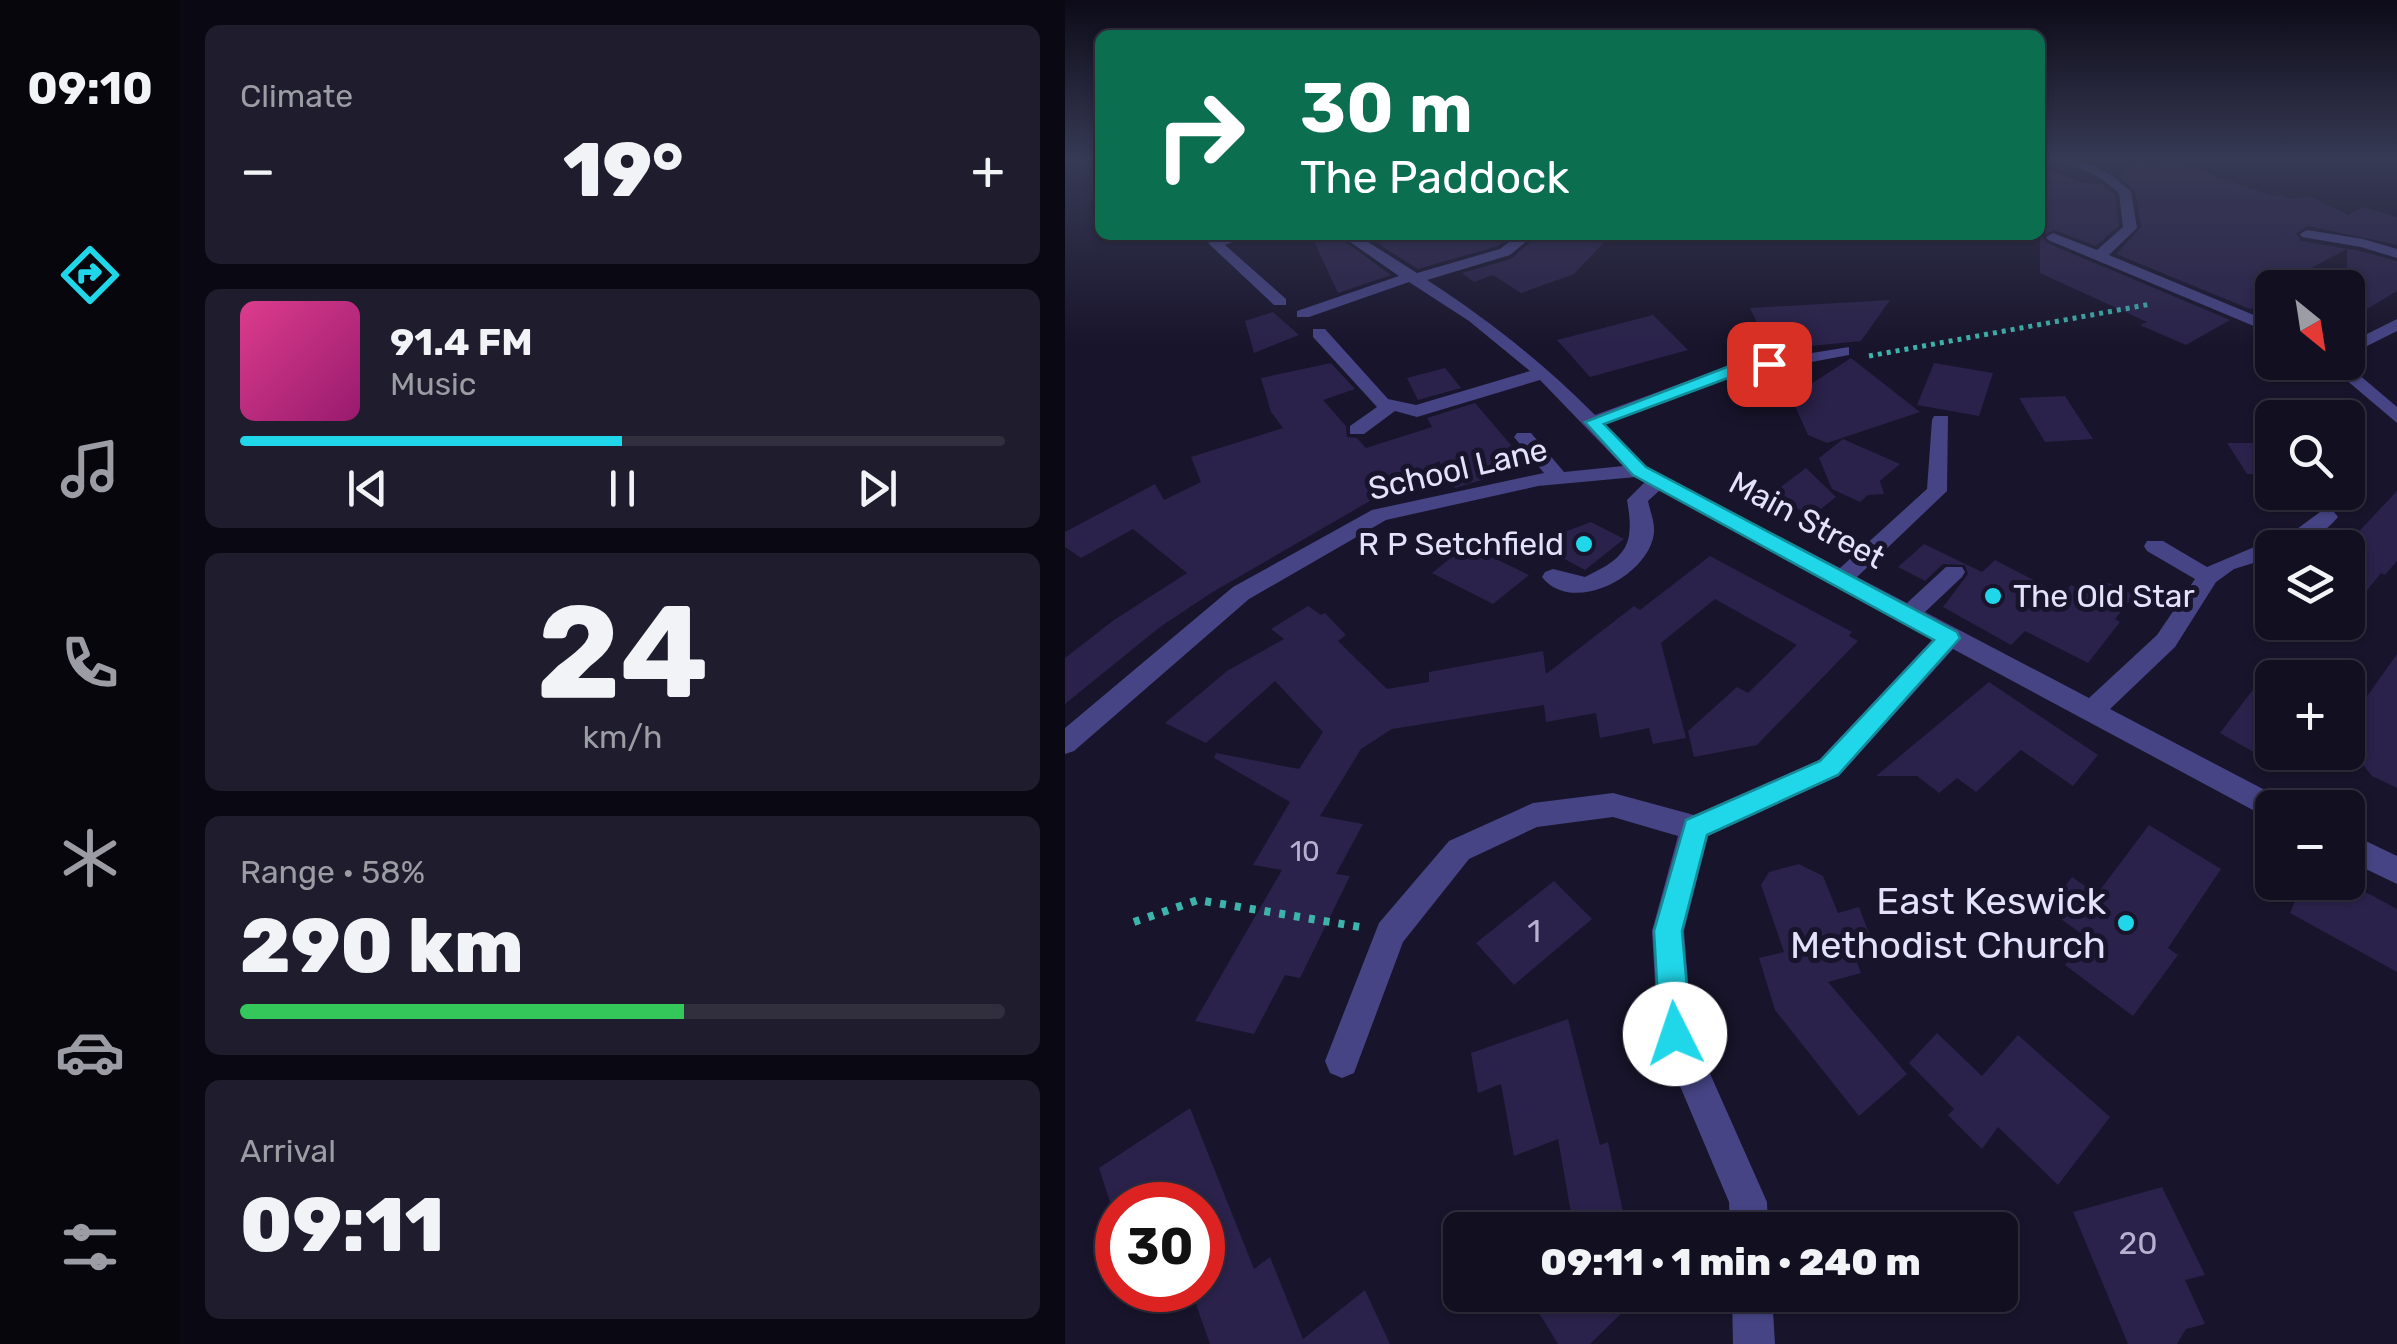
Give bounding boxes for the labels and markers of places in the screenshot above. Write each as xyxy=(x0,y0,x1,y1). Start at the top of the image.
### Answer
pin xyxy=(1727,322,1812,407)
place label: R P Setchfield xyxy=(1358,525,1564,563)
marker: R P Setchfield xyxy=(1573,533,1595,555)
place label: The Old Star xyxy=(2013,577,2195,615)
marker: The Old Star xyxy=(1982,585,2004,607)
place label: East Keswick Methodist Church xyxy=(1790,878,2106,968)
marker: East Keswick Methodist Church xyxy=(2115,912,2137,934)

